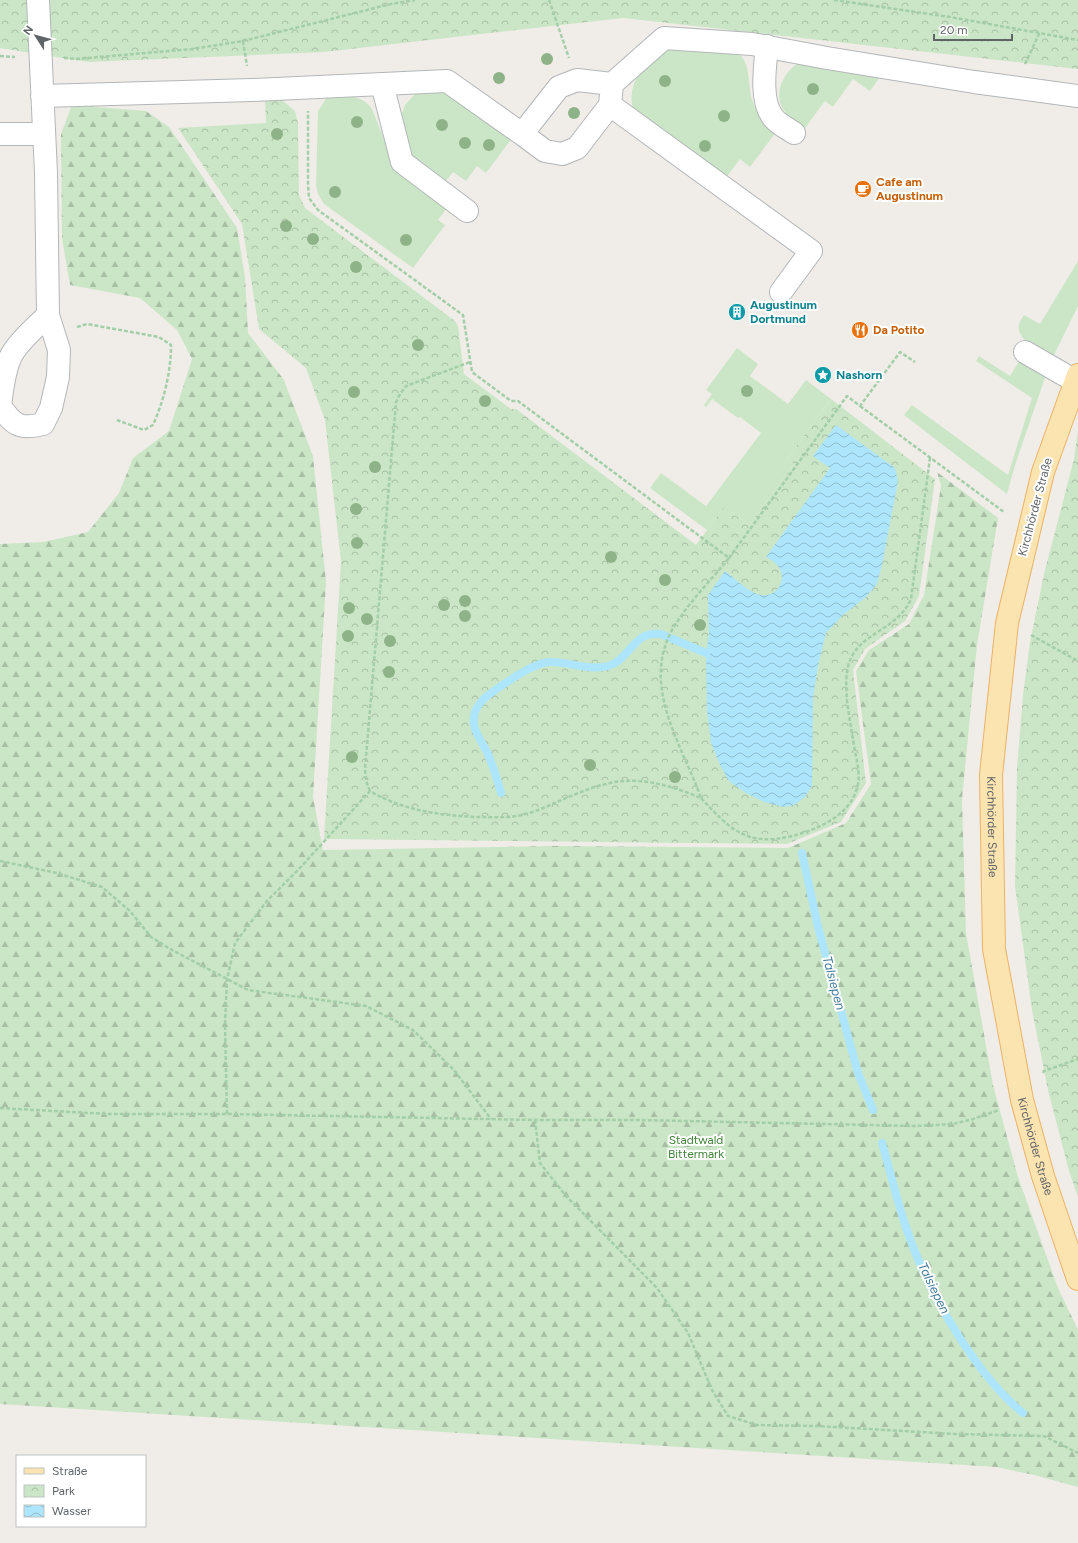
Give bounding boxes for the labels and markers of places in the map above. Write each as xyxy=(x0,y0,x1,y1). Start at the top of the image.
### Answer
place label: Cafe am Augustinum xyxy=(876,175,943,203)
cafe icon: Cafe am Augustinum xyxy=(853,179,873,199)
place label: Augustinum Dortmund xyxy=(750,298,817,326)
building icon: Augustinum Dortmund xyxy=(727,302,747,322)
restaurant icon: Da Potito xyxy=(850,320,870,340)
place label: Da Potito xyxy=(873,323,924,337)
place icon: Nashorn xyxy=(813,365,833,385)
place label: Nashorn xyxy=(836,368,883,382)

